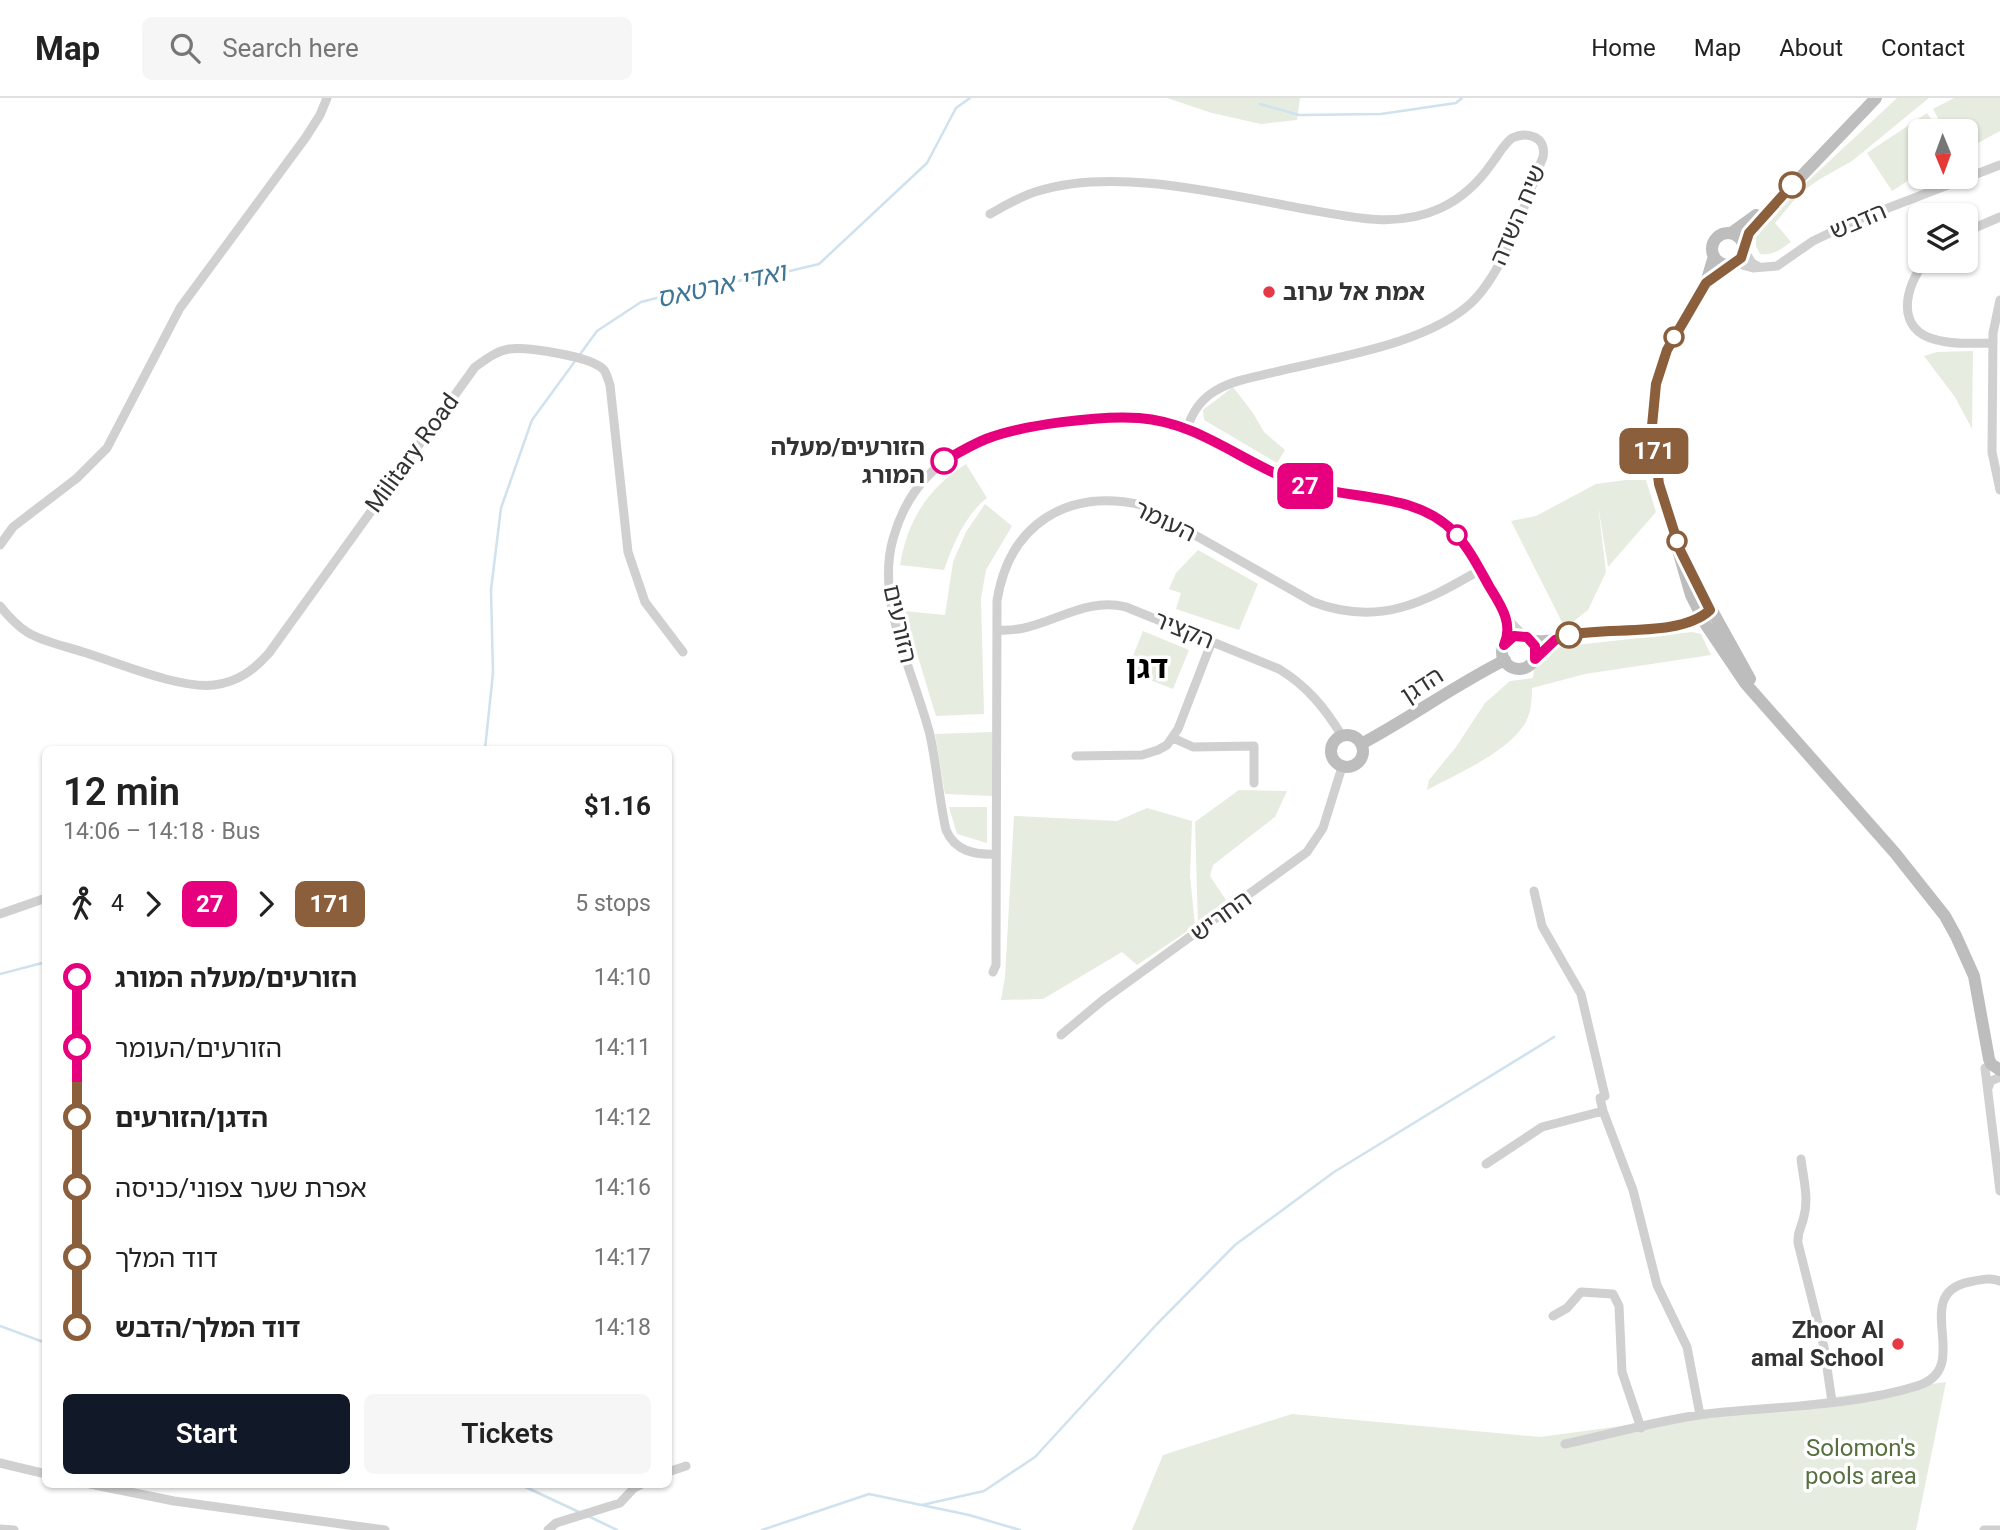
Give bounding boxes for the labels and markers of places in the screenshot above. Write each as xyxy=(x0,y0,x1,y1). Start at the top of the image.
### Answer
unlabelled marker xyxy=(1779,172,1805,198)
place label: אמת אל ערוב xyxy=(1283,278,1425,306)
marker: אמת אל ערוב xyxy=(1261,284,1277,300)
unlabelled marker xyxy=(1664,327,1684,347)
place label: הזורעים/מעלה המורג xyxy=(770,433,925,489)
marker: הזורעים/מעלה המורג xyxy=(931,448,957,474)
unlabelled marker xyxy=(1447,525,1467,545)
unlabelled marker xyxy=(1667,531,1687,551)
unlabelled marker xyxy=(1556,622,1582,648)
place label: Zhoor Al amal School xyxy=(1751,1316,1884,1372)
marker: Zhoor Al amal School xyxy=(1890,1336,1906,1352)

